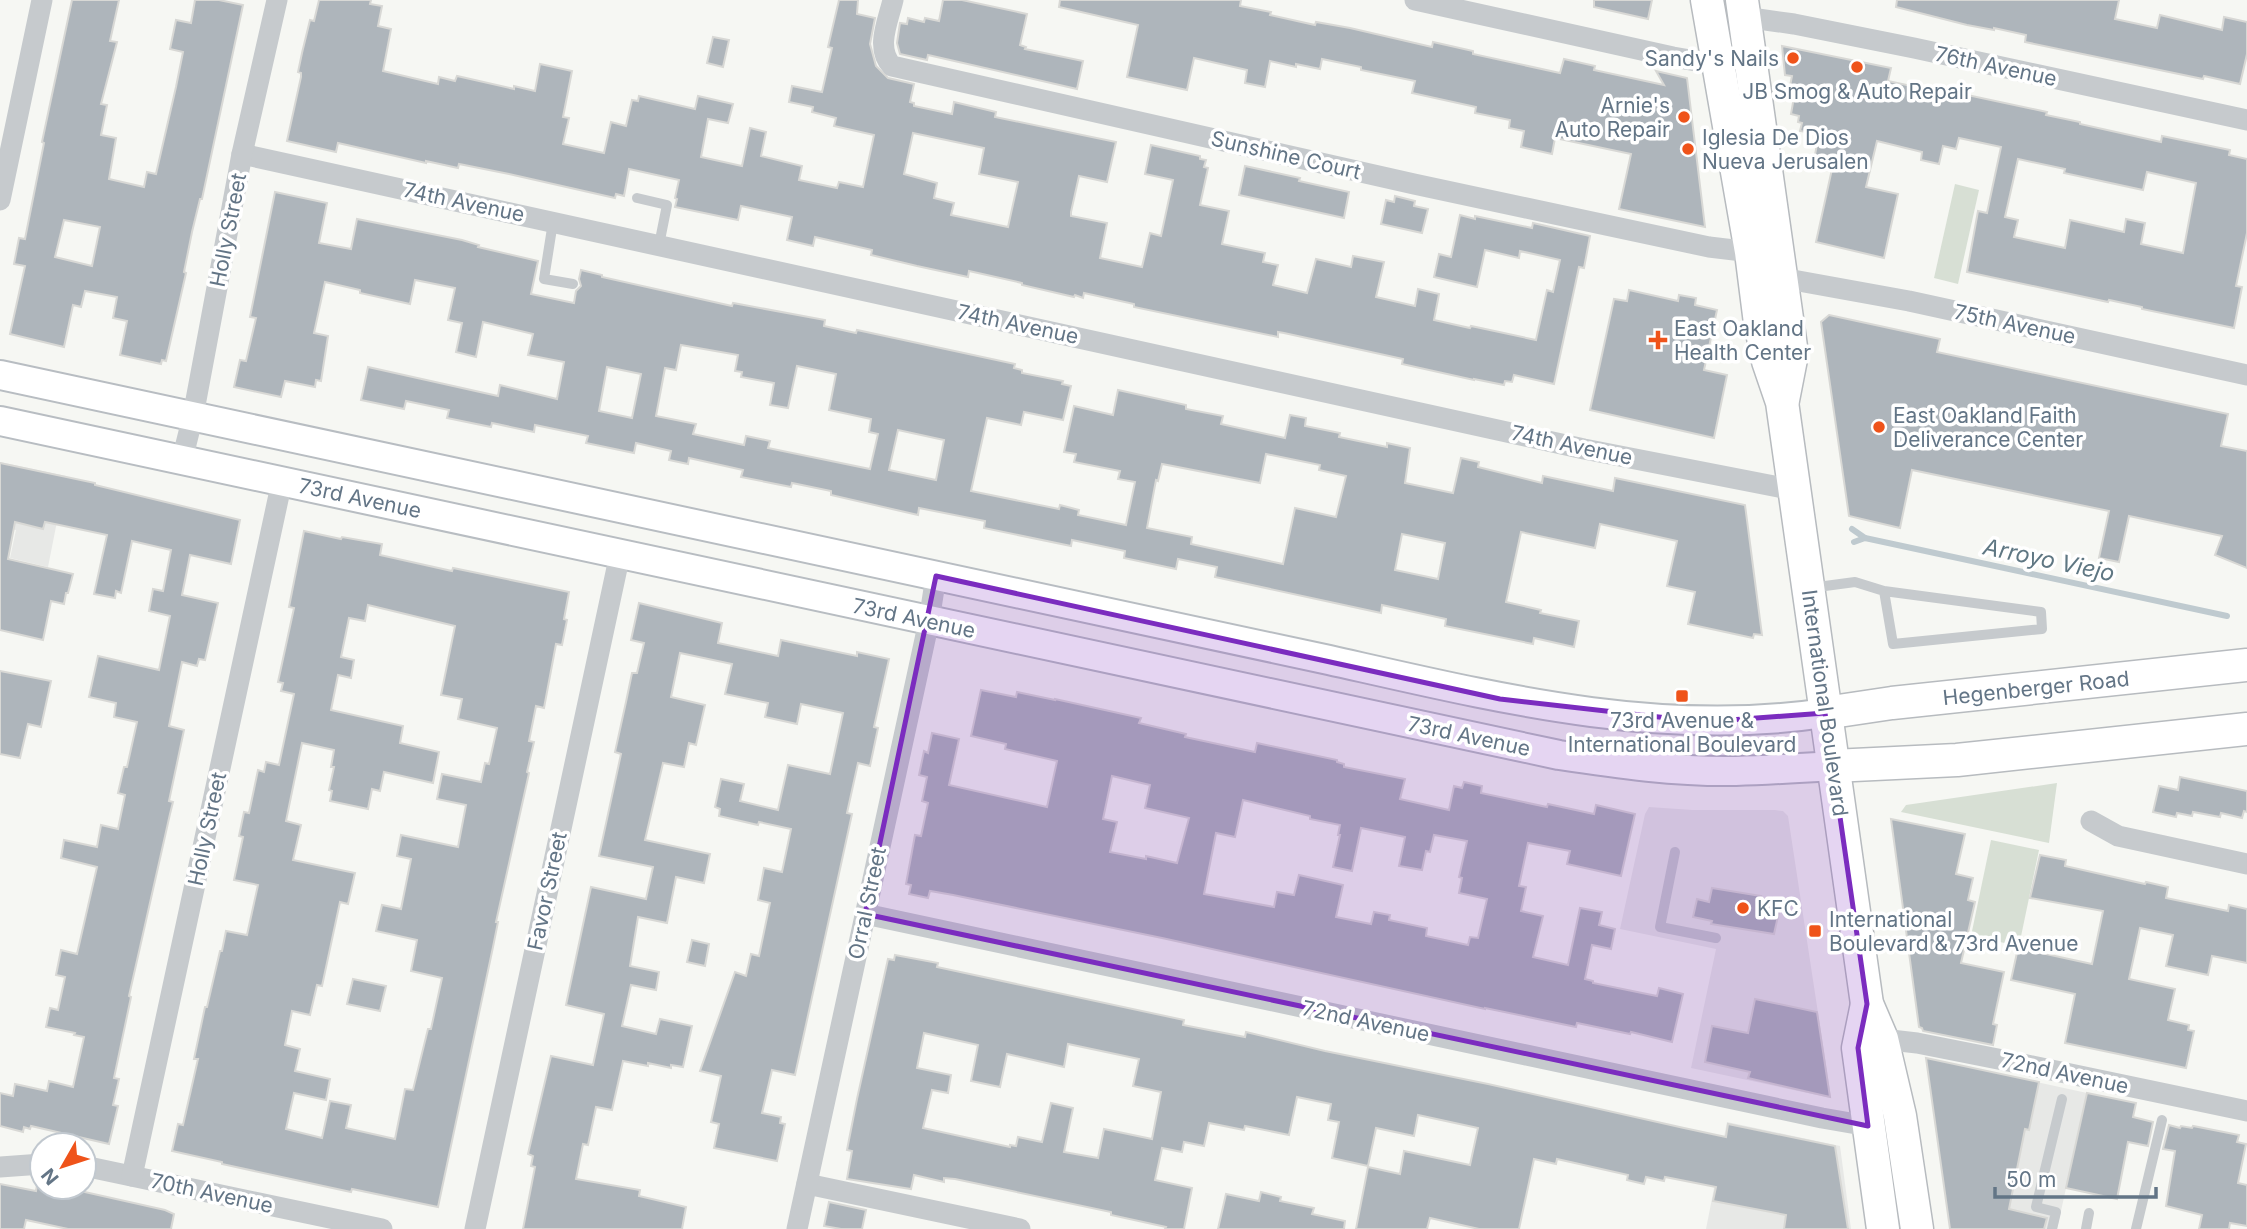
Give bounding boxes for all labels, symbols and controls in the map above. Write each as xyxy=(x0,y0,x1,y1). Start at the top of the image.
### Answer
street label: 76th Avenue xyxy=(1933,41,2059,91)
place label: Sandy's Nails xyxy=(1644,46,1779,71)
marker: Sandy's Nails xyxy=(1785,50,1801,66)
marker: JB Smog & Auto Repair xyxy=(1849,59,1865,75)
place label: JB Smog & Auto Repair xyxy=(1742,79,1972,104)
place label: Arnie's Auto Repair xyxy=(1555,93,1670,142)
marker: Arnie's Auto Repair xyxy=(1676,109,1692,125)
place label: Iglesia De Dios Nueva Jerusalen xyxy=(1702,125,1869,174)
street label: Sunshine Court xyxy=(1209,126,1363,184)
marker: Iglesia De Dios Nueva Jerusalen xyxy=(1680,141,1696,157)
street label: Holly Street xyxy=(205,171,251,289)
street label: 74th Avenue xyxy=(401,177,527,227)
street label: 74th Avenue xyxy=(955,299,1081,349)
street label: 75th Avenue xyxy=(1952,299,2078,349)
place label: East Oakland Health Center xyxy=(1674,316,1811,365)
marker: East Oakland Health Center xyxy=(1648,330,1668,350)
place label: East Oakland Faith Deliverance Center xyxy=(1893,403,2083,452)
marker: East Oakland Faith Deliverance Center xyxy=(1871,419,1887,435)
street label: 74th Avenue xyxy=(1509,420,1635,470)
street label: 73rd Avenue xyxy=(296,473,424,523)
water label: Arroyo Viejo xyxy=(1980,532,2117,588)
street label: International Boulevard xyxy=(1797,588,1853,818)
street label: 73rd Avenue xyxy=(850,593,978,643)
street label: Hegenberger Road xyxy=(1941,666,2131,710)
marker: 73rd Avenue & International Boulevard xyxy=(1674,688,1690,704)
place label: 73rd Avenue & International Boulevard xyxy=(1568,708,1796,757)
street label: 73rd Avenue xyxy=(1405,711,1533,761)
street label: Holly Street xyxy=(183,770,231,888)
street label: Favor Street xyxy=(522,829,572,952)
street label: Orral Street xyxy=(843,844,891,961)
place label: KFC xyxy=(1757,896,1799,921)
marker: KFC xyxy=(1735,900,1751,916)
place label: International Boulevard & 73rd Avenue xyxy=(1829,907,2079,956)
marker: International Boulevard & 73rd Avenue xyxy=(1807,923,1823,939)
street label: 72nd Avenue xyxy=(1300,995,1432,1047)
street label: 72nd Avenue xyxy=(1999,1047,2131,1099)
north arrow xyxy=(28,1131,98,1201)
scale bar xyxy=(1995,1156,2156,1200)
text: N xyxy=(37,1164,64,1189)
text: 50 m xyxy=(2006,1167,2056,1192)
street label: 70th Avenue xyxy=(149,1168,275,1218)

